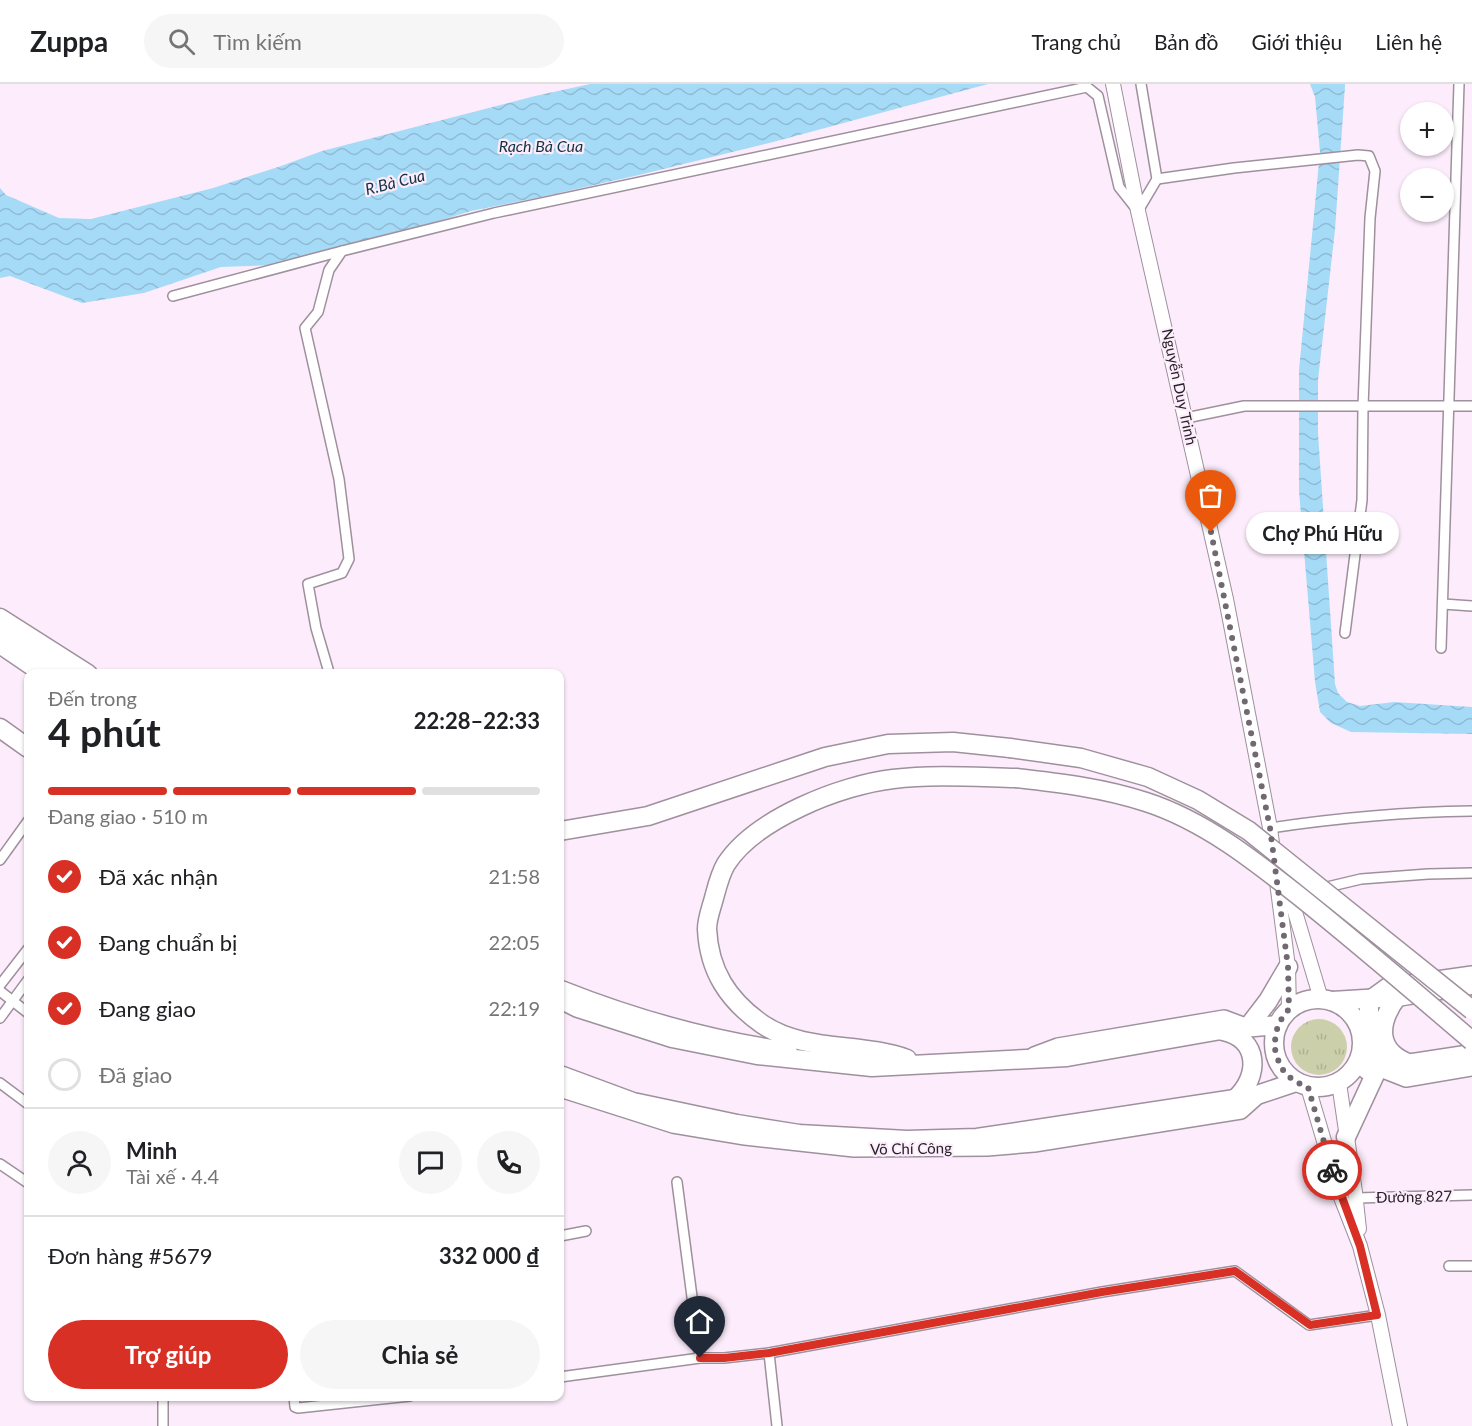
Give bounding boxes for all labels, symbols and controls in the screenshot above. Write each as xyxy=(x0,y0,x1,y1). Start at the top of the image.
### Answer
search box xyxy=(144,14,564,68)
text: Zuppa xyxy=(30,24,108,58)
icon: search xyxy=(165,25,198,58)
text: Tìm kiếm xyxy=(213,28,302,55)
text: Trang chủ xyxy=(1031,29,1121,54)
text: Bản đồ xyxy=(1154,29,1219,54)
text: Giới thiệu xyxy=(1252,29,1342,54)
text: Liên hệ xyxy=(1375,29,1442,54)
map controls xyxy=(1400,102,1454,222)
button: + xyxy=(1400,102,1454,156)
water label: Rạch Bà Cua xyxy=(499,136,583,155)
water label: R.Bà Cua xyxy=(363,165,427,198)
button: − xyxy=(1400,168,1454,222)
street label: Nguyễn Duy Trinh xyxy=(1159,327,1201,447)
pin xyxy=(1185,470,1236,532)
icon: bag xyxy=(1194,479,1227,512)
callout: Chợ Phú Hữu xyxy=(1247,511,1400,553)
text: Chợ Phú Hữu xyxy=(1262,521,1383,545)
text: Đến trong xyxy=(48,686,137,710)
text: 22:28–22:33 xyxy=(414,707,540,734)
text: 4 phút xyxy=(48,709,161,755)
text: Đang giao · 510 m xyxy=(48,804,208,828)
icon: check xyxy=(48,860,81,893)
text: Đã xác nhận xyxy=(99,863,218,890)
text: 21:58 xyxy=(489,864,540,888)
icon: check xyxy=(48,926,81,959)
text: Đang chuẩn bị xyxy=(99,929,237,956)
text: 22:05 xyxy=(489,930,540,954)
icon: check xyxy=(48,992,81,1025)
text: Đang giao xyxy=(99,995,196,1022)
text: 22:19 xyxy=(489,996,540,1020)
text: Đã giao xyxy=(99,1061,172,1088)
button: person xyxy=(48,1131,111,1194)
button: chat xyxy=(399,1131,462,1194)
button: phone xyxy=(477,1131,540,1194)
text: Minh xyxy=(126,1137,177,1164)
street label: Võ Chí Công xyxy=(870,1138,952,1158)
courier xyxy=(1302,1140,1362,1200)
icon: bike xyxy=(1316,1154,1349,1187)
text: Tài xế · 4.4 xyxy=(126,1164,219,1188)
street label: Đường 827 xyxy=(1376,1186,1452,1206)
text: Đơn hàng #5679 xyxy=(48,1242,212,1269)
text: 332 000 ₫ xyxy=(439,1242,540,1269)
pin xyxy=(674,1296,725,1358)
icon: home xyxy=(683,1305,716,1338)
button: Trợ giúp xyxy=(48,1320,288,1389)
button: Chia sẻ xyxy=(300,1320,540,1389)

